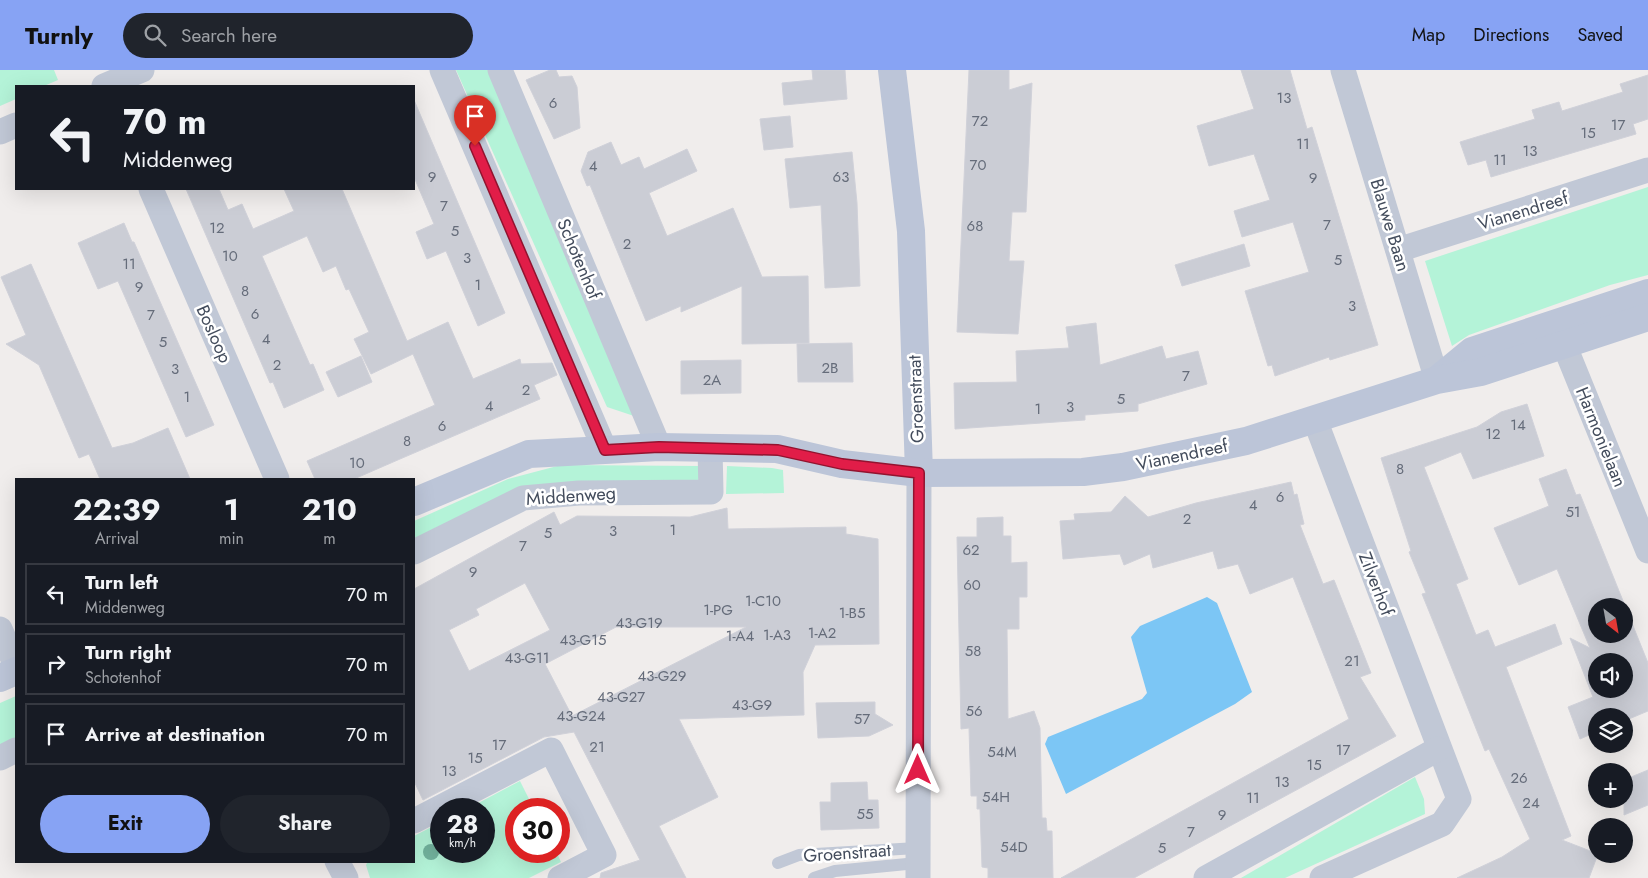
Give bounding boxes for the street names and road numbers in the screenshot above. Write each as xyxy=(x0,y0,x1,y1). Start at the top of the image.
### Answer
street label: Blauwe Baan xyxy=(1364,175,1416,275)
street label: Vianendreef xyxy=(1475,185,1572,237)
street label: Schotenhof xyxy=(550,215,608,304)
street label: Bosloop xyxy=(190,301,238,367)
street label: Groenstraat xyxy=(901,354,931,443)
street label: Harmonielaan xyxy=(1569,383,1633,491)
street label: Vianendreef xyxy=(1134,432,1231,477)
street label: Middenweg xyxy=(525,480,617,512)
street label: Zilverhof xyxy=(1352,548,1400,620)
street label: Groenstraat xyxy=(802,837,892,869)

